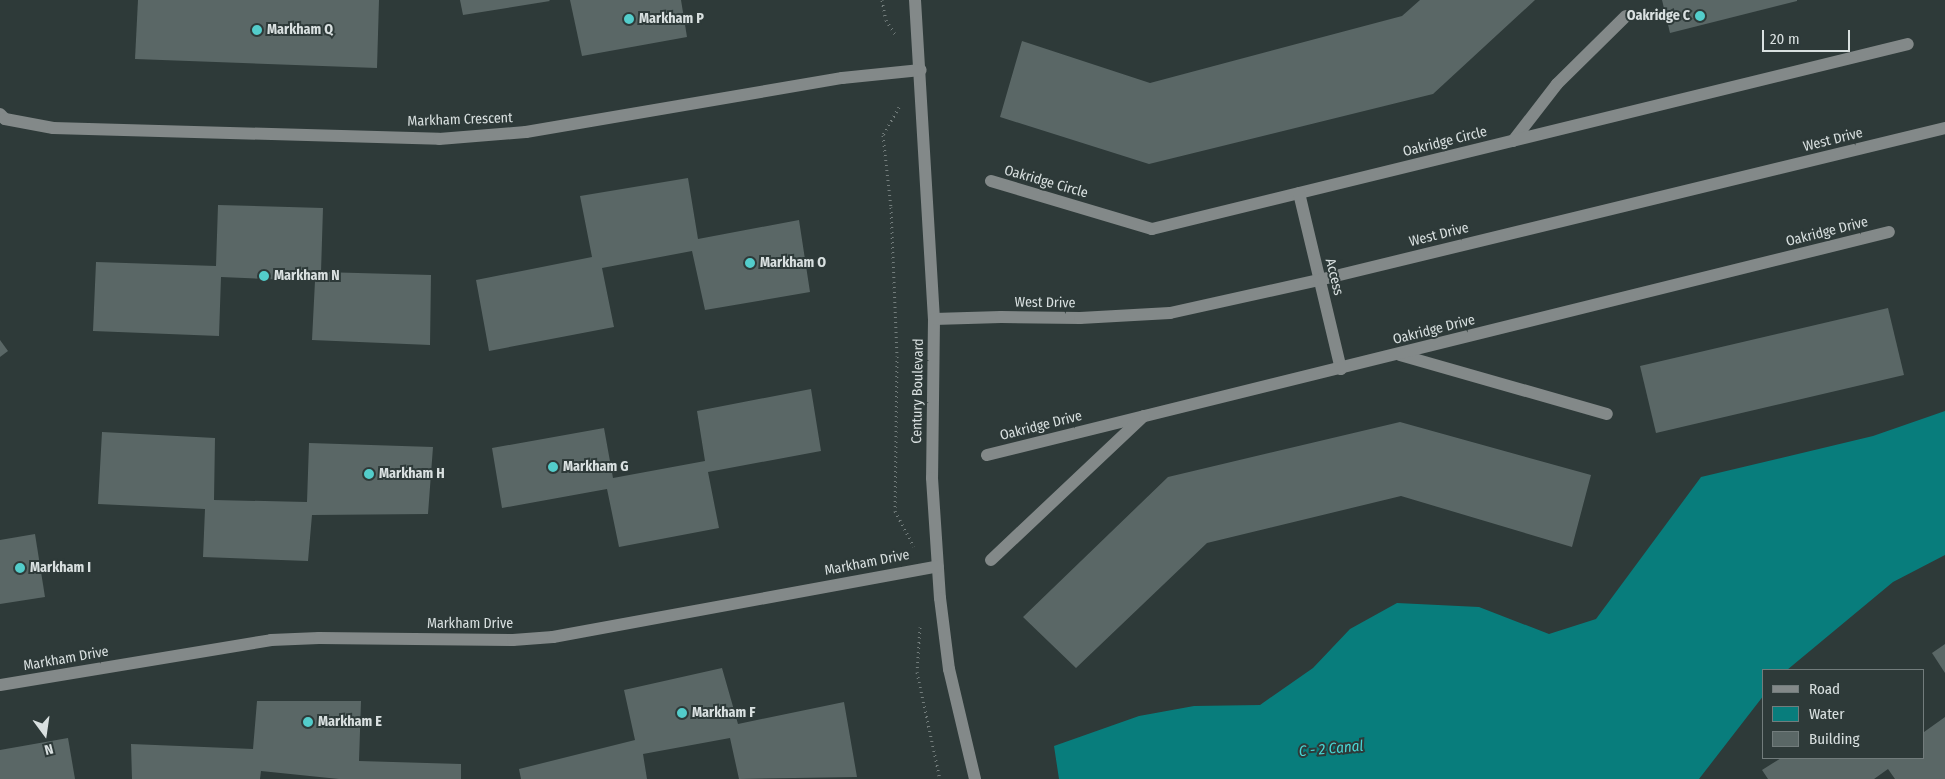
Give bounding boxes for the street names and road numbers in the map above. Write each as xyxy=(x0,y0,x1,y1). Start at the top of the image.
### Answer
street label: Markham Crescent xyxy=(407,110,513,130)
street label: Oakridge Circle xyxy=(1401,123,1489,161)
street label: West Drive xyxy=(1801,125,1865,155)
street label: Oakridge Circle xyxy=(1002,162,1090,202)
street label: Oakridge Drive xyxy=(1784,214,1870,250)
street label: West Drive xyxy=(1407,220,1471,250)
street label: Access xyxy=(1321,257,1347,297)
street label: West Drive xyxy=(1014,294,1076,312)
street label: Oakridge Drive xyxy=(1391,312,1477,348)
street label: Century Boulevard xyxy=(909,338,927,444)
street label: Oakridge Drive xyxy=(998,408,1084,444)
street label: Markham Drive xyxy=(823,547,911,579)
street label: Markham Drive xyxy=(427,616,513,632)
street label: Markham Drive xyxy=(22,643,110,675)

